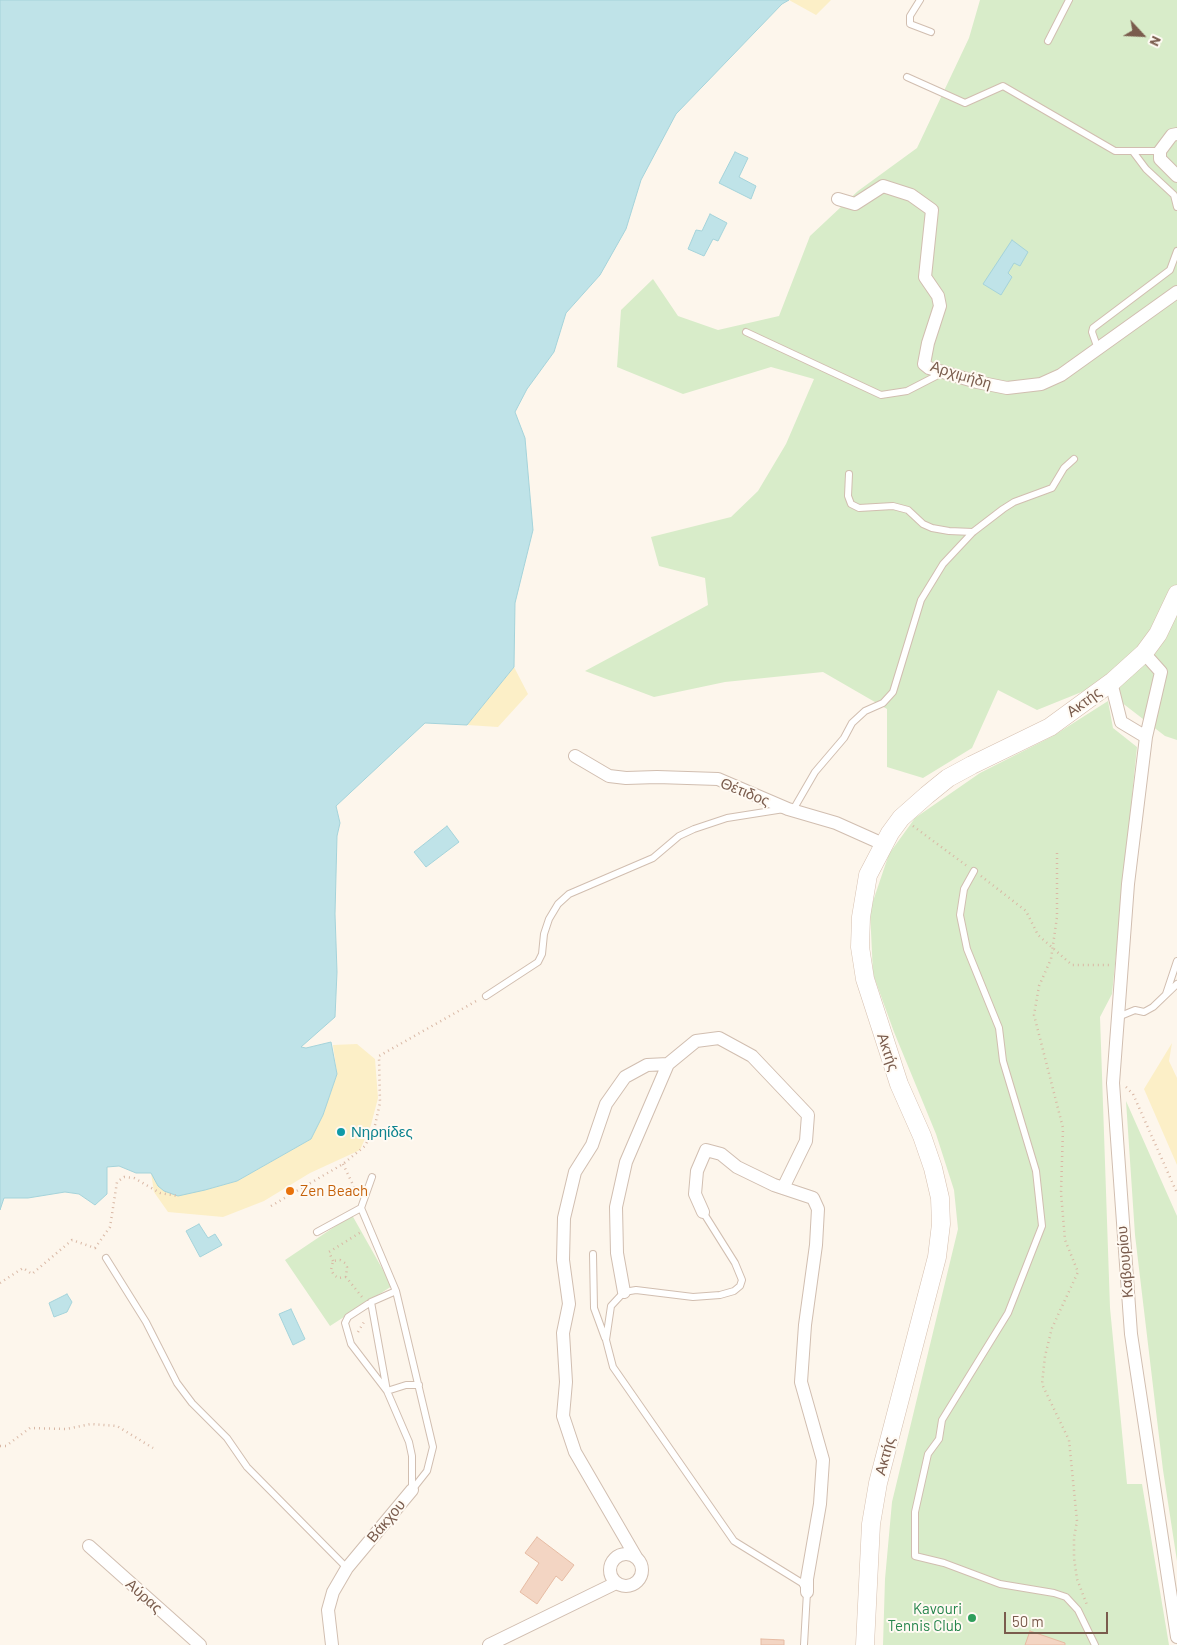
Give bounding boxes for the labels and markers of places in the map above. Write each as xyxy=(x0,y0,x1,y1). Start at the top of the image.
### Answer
place label: Νηρηίδες xyxy=(351,1123,413,1141)
marker: Νηρηίδες xyxy=(335,1126,347,1138)
place label: Zen Beach xyxy=(300,1182,368,1200)
marker: Zen Beach xyxy=(284,1185,296,1197)
place label: Kavouri Tennis Club xyxy=(888,1600,962,1635)
marker: Kavouri Tennis Club xyxy=(966,1612,978,1624)

